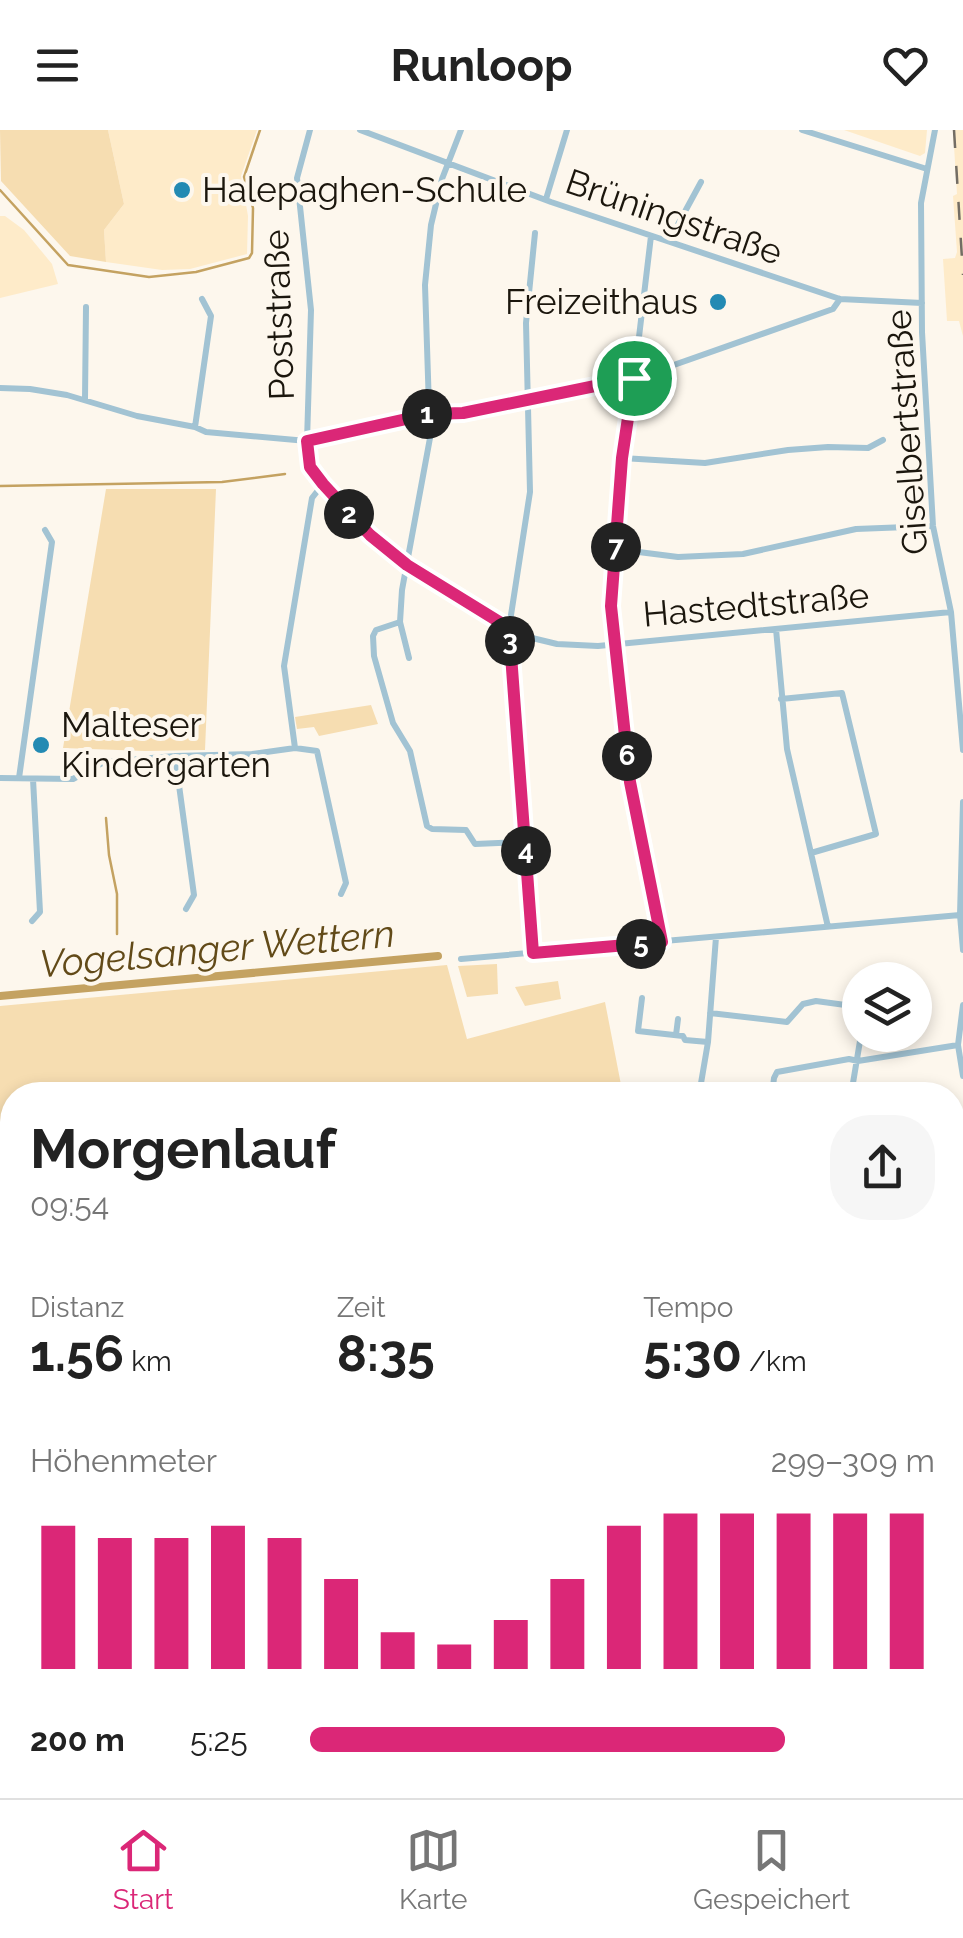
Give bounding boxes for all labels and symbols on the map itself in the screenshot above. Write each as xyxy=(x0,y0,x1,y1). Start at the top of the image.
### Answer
street label: Brüningstraße xyxy=(561,160,788,273)
place label: Halepaghen-Schule xyxy=(202,169,527,210)
marker: Halepaghen-Schule xyxy=(171,179,193,201)
street label: Poststraße xyxy=(255,229,302,401)
place label: Freizeithaus xyxy=(505,281,698,322)
marker: Freizeithaus xyxy=(707,291,729,313)
street label: Giselbertstraße xyxy=(877,308,936,556)
pin xyxy=(592,336,677,421)
pin: 1 xyxy=(402,389,452,439)
pin: 2 xyxy=(324,489,374,539)
pin: 7 xyxy=(591,522,641,572)
street label: Hastedtstraße xyxy=(641,574,871,635)
pin: 3 xyxy=(485,616,535,666)
place label: Malteser Kindergarten xyxy=(61,704,271,785)
pin: 6 xyxy=(602,731,652,781)
marker: Malteser Kindergarten xyxy=(30,734,52,756)
pin: 4 xyxy=(501,826,551,876)
water label: Vogelsanger Wettern xyxy=(37,911,396,986)
pin: 5 xyxy=(616,919,666,969)

